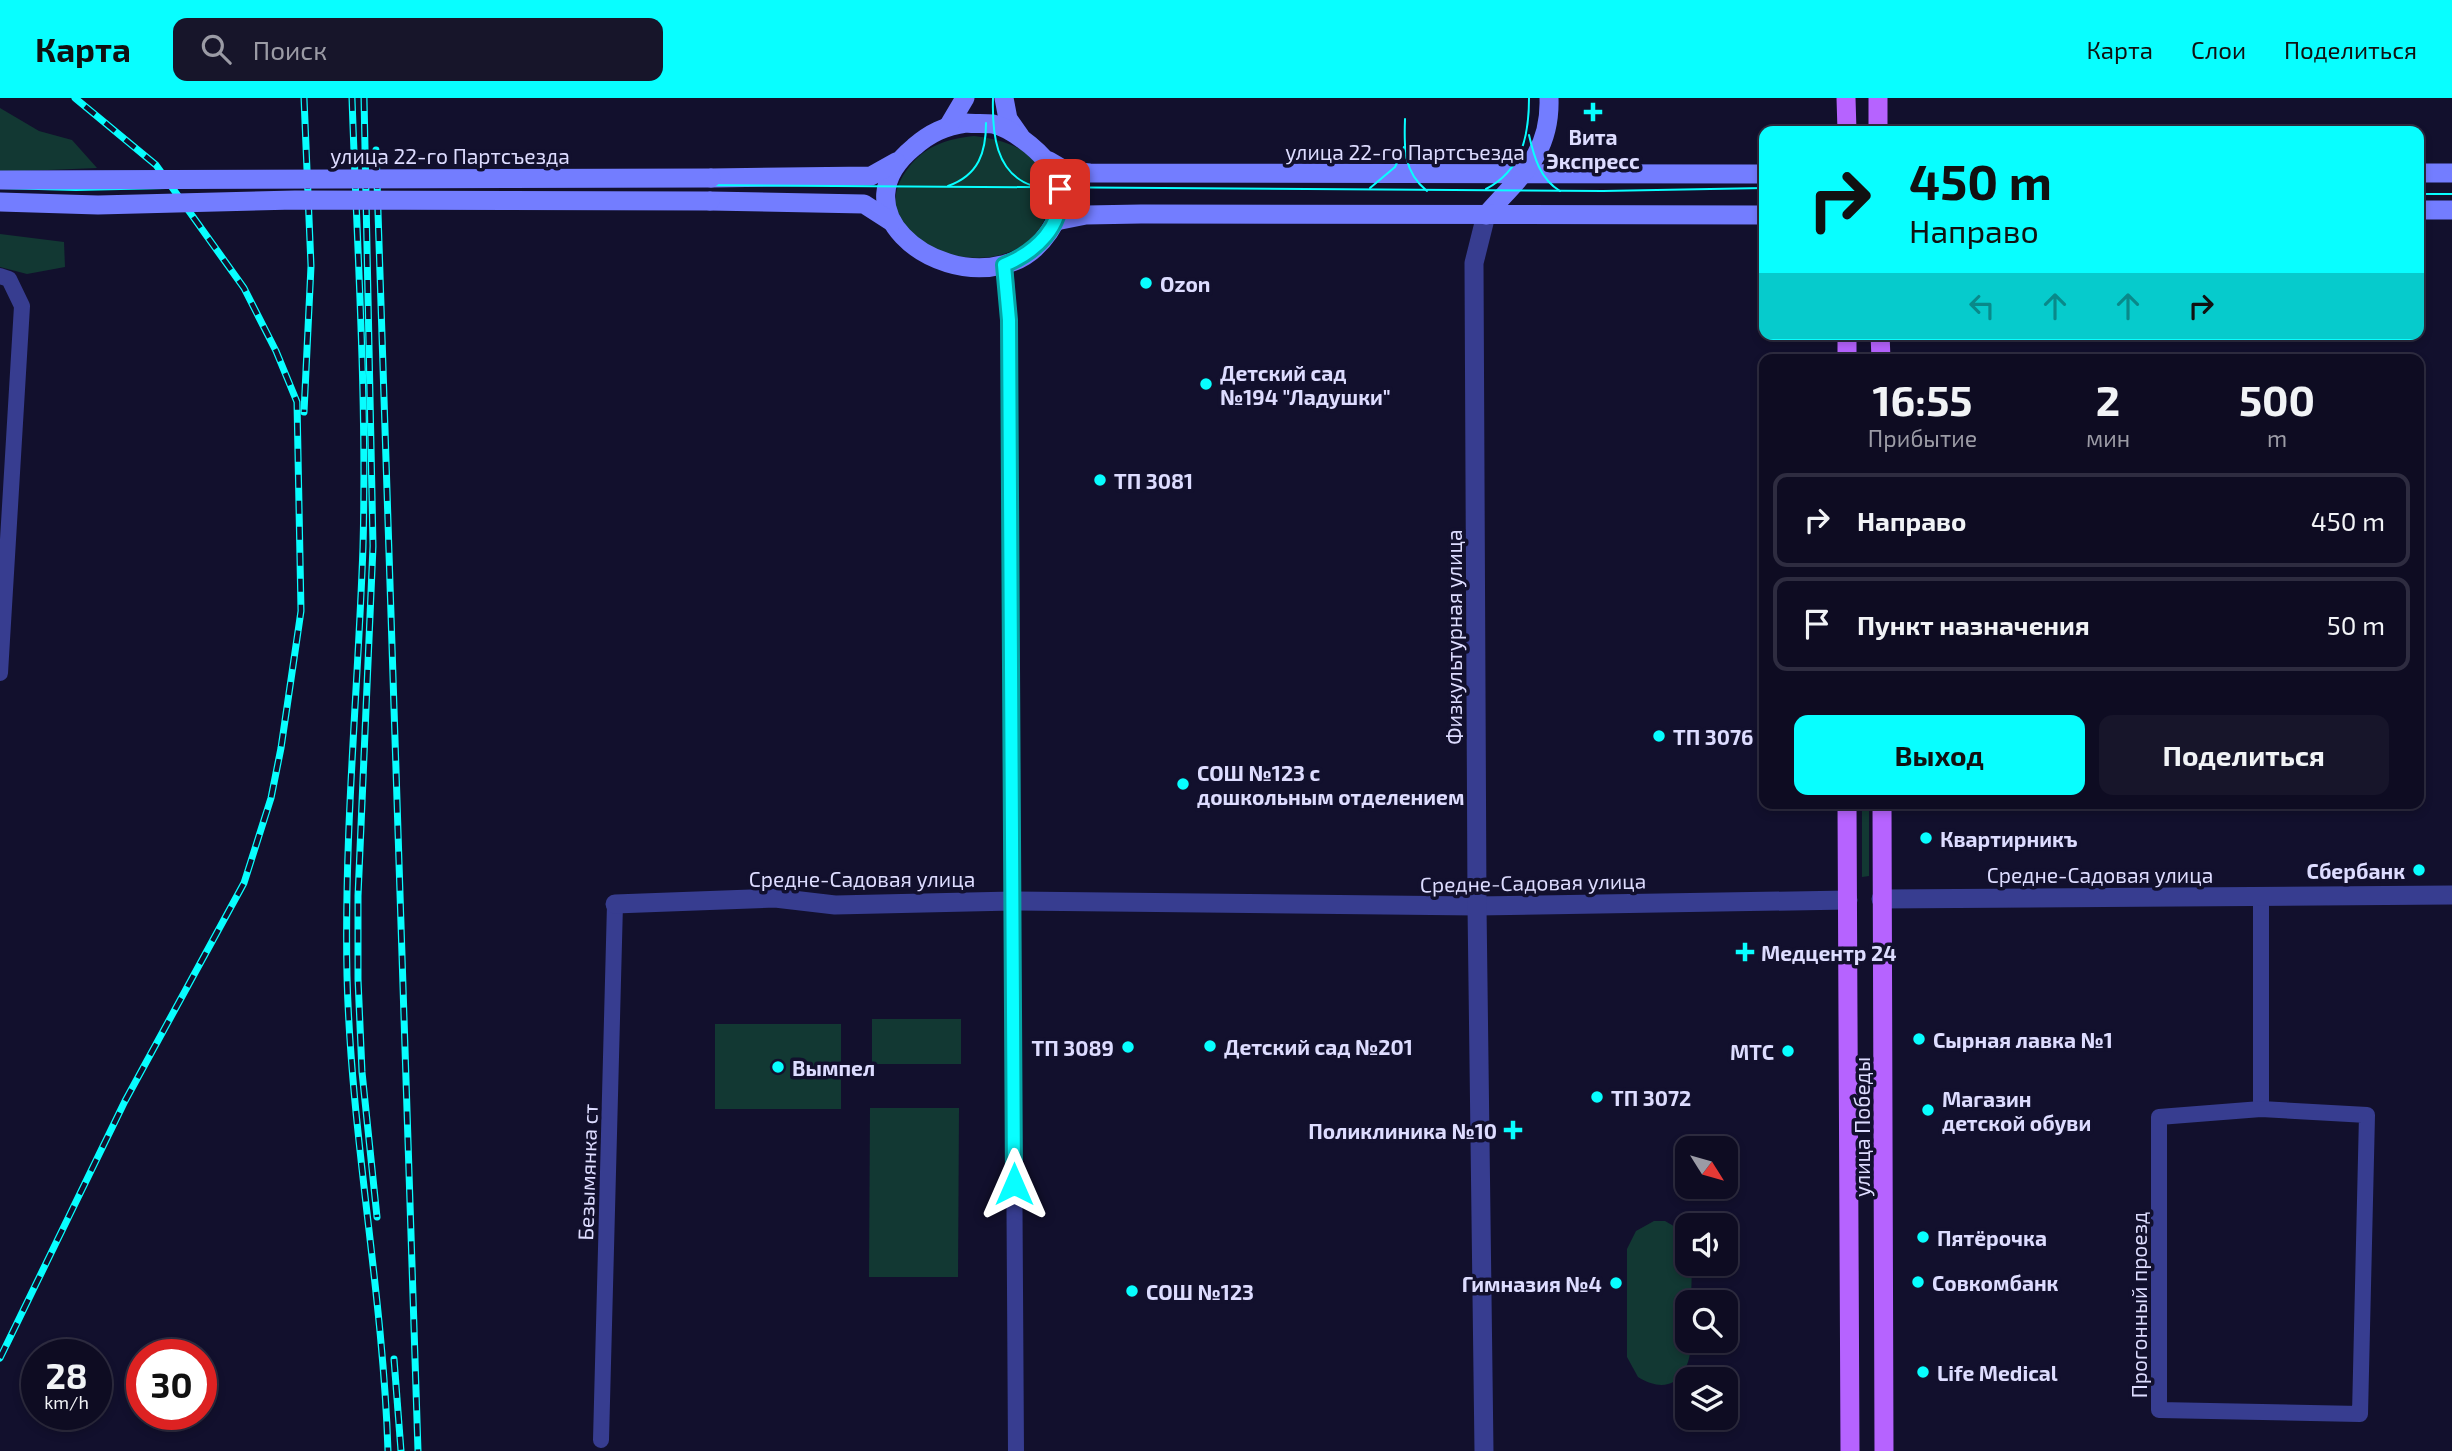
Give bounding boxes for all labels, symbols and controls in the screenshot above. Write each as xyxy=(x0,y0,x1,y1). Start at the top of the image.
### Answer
search box xyxy=(173,18,663,81)
text: Карта xyxy=(35,29,131,69)
icon: search xyxy=(197,30,235,68)
text: Поиск xyxy=(253,34,327,65)
text: Карта xyxy=(2086,35,2153,64)
text: Слои xyxy=(2191,35,2246,64)
text: Поделиться xyxy=(2284,35,2417,64)
marker: Вита Экспресс xyxy=(1585,104,1601,120)
place label: Вита Экспресс xyxy=(1546,124,1640,173)
street label: улица 22-го Партсъезда xyxy=(1285,139,1525,165)
street label: улица 22-го Партсъезда xyxy=(330,143,570,169)
text: 450 m xyxy=(1909,151,2052,210)
icon: right xyxy=(1794,154,1885,245)
pin xyxy=(1030,159,1090,219)
icon: arrive xyxy=(1041,170,1079,208)
text: Направо xyxy=(1909,211,2039,249)
place label: Ozon xyxy=(1160,271,1210,296)
marker: Ozon xyxy=(1138,275,1154,291)
icon: left xyxy=(1963,287,2001,325)
icon: ahead xyxy=(2036,287,2074,325)
icon: ahead xyxy=(2109,287,2147,325)
icon: right xyxy=(2182,287,2220,325)
place label: Детский сад №194 "Ладушки" xyxy=(1220,360,1391,409)
text: 16:55 xyxy=(1872,374,1973,424)
text: 2 xyxy=(2096,374,2120,424)
text: 500 xyxy=(2239,374,2315,424)
marker: Детский сад №194 "Ладушки" xyxy=(1198,376,1214,392)
text: Прибытие xyxy=(1868,424,1977,452)
text: мин xyxy=(2086,424,2130,452)
text: m xyxy=(2267,424,2287,452)
place label: ТП 3081 xyxy=(1114,468,1193,493)
marker: ТП 3081 xyxy=(1092,472,1108,488)
icon: right xyxy=(1798,501,1836,539)
text: Направо xyxy=(1857,505,1966,536)
text: 450 m xyxy=(2311,505,2385,536)
street label: Физкультурная улица xyxy=(1441,529,1467,745)
icon: arrive xyxy=(1798,605,1836,643)
text: Пункт назначения xyxy=(1857,609,2090,640)
text: 50 m xyxy=(2327,609,2385,640)
button: Выход xyxy=(1794,715,2085,795)
button: Поделиться xyxy=(2099,715,2389,795)
place label: ТП 3076 xyxy=(1673,724,1753,749)
marker: ТП 3076 xyxy=(1651,728,1667,744)
place label: СОШ №123 с дошкольным отделением xyxy=(1197,760,1464,809)
marker: СОШ №123 с дошкольным отделением xyxy=(1175,776,1191,792)
place label: Квартирникъ xyxy=(1940,826,2078,851)
marker: Квартирникъ xyxy=(1918,830,1934,846)
place label: Сбербанк xyxy=(2307,858,2405,883)
street label: Средне-Садовая улица xyxy=(1987,862,2213,888)
marker: Сбербанк xyxy=(2411,862,2427,878)
street label: Средне-Садовая улица xyxy=(749,866,975,892)
street label: Средне-Садовая улица xyxy=(1420,868,1646,897)
place label: Медцентр 24 xyxy=(1761,940,1897,965)
marker: Медцентр 24 xyxy=(1735,942,1755,962)
place label: Сырная лавка №1 xyxy=(1933,1027,2113,1052)
marker: Сырная лавка №1 xyxy=(1911,1031,1927,1047)
place label: Детский сад №201 xyxy=(1224,1034,1413,1059)
place label: ТП 3089 xyxy=(1032,1035,1114,1060)
marker: Детский сад №201 xyxy=(1202,1038,1218,1054)
marker: ТП 3089 xyxy=(1120,1039,1136,1055)
place label: МТС xyxy=(1730,1039,1774,1064)
marker: МТС xyxy=(1780,1043,1796,1059)
place label: Вымпел xyxy=(792,1055,875,1080)
street label: улица Победы xyxy=(1849,1057,1875,1197)
marker: Вымпел xyxy=(770,1059,786,1075)
place label: ТП 3072 xyxy=(1611,1085,1691,1110)
place label: Магазин детской обуви xyxy=(1942,1086,2091,1135)
marker: ТП 3072 xyxy=(1589,1089,1605,1105)
marker: Магазин детской обуви xyxy=(1920,1102,1936,1118)
street label: Безымянка ст xyxy=(572,1103,602,1241)
place label: Поликлиника №10 xyxy=(1308,1118,1497,1143)
marker: Поликлиника №10 xyxy=(1503,1120,1523,1140)
north arrow xyxy=(1675,1136,1738,1199)
map controls xyxy=(1675,1136,1738,1430)
position arrow xyxy=(977,1147,1051,1221)
street label: Прогонный проезд xyxy=(2126,1212,2151,1398)
button: sound xyxy=(1675,1213,1738,1276)
place label: Пятёрочка xyxy=(1937,1225,2047,1250)
marker: Пятёрочка xyxy=(1915,1229,1931,1245)
place label: Совкомбанк xyxy=(1932,1270,2059,1295)
place label: Гимназия №4 xyxy=(1462,1271,1602,1296)
marker: Совкомбанк xyxy=(1910,1274,1926,1290)
marker: Гимназия №4 xyxy=(1608,1275,1624,1291)
place label: СОШ №123 xyxy=(1146,1279,1254,1304)
marker: СОШ №123 xyxy=(1124,1283,1140,1299)
button: search xyxy=(1675,1290,1738,1353)
speed limit sign: 30 xyxy=(126,1339,217,1430)
text: 28 xyxy=(45,1354,88,1396)
place label: Life Medical xyxy=(1937,1360,2058,1385)
marker: Life Medical xyxy=(1915,1364,1931,1380)
button: layers xyxy=(1675,1367,1738,1430)
text: km/h xyxy=(44,1391,89,1413)

